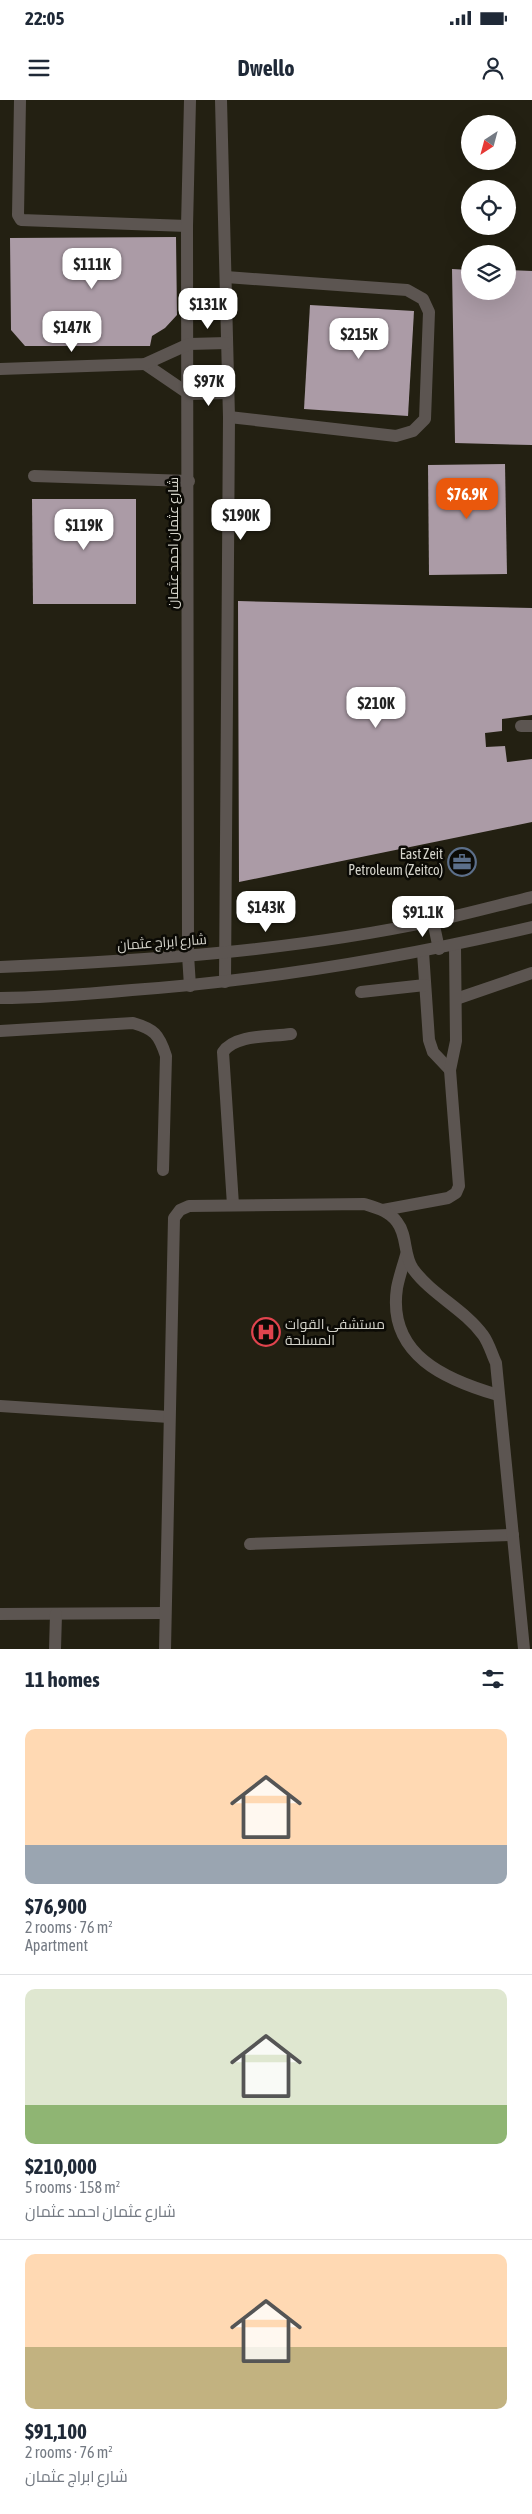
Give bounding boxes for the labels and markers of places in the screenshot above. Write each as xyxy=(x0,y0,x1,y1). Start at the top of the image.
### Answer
pin: $111K xyxy=(57,248,127,290)
pin: $131K xyxy=(173,288,243,330)
pin: $147K xyxy=(37,310,107,353)
pin: $215K xyxy=(324,318,394,360)
pin: $97K xyxy=(179,364,239,407)
pin: $76.9K xyxy=(426,478,508,520)
pin: $190K xyxy=(206,498,276,541)
pin: $119K xyxy=(49,508,119,551)
pin: $210K xyxy=(341,686,411,729)
place label: East Zeit Petroleum (Zeitco) xyxy=(348,846,443,878)
office icon: East Zeit Petroleum (Zeitco) xyxy=(447,847,477,877)
pin: $143K xyxy=(231,890,301,933)
pin: $91.1K xyxy=(382,896,464,938)
place label: مستشفى القوات المسلحة xyxy=(285,1316,385,1348)
hospital icon: مستشفى القوات المسلحة xyxy=(251,1317,281,1347)

